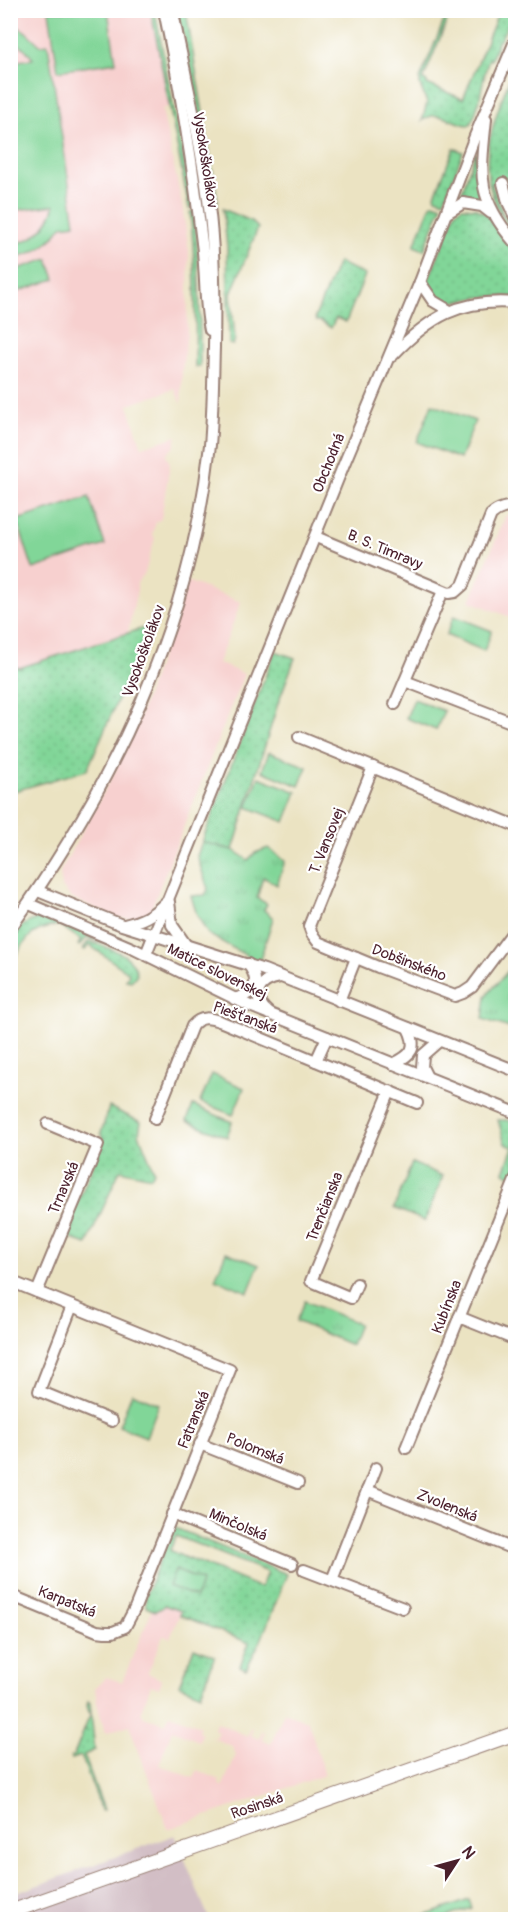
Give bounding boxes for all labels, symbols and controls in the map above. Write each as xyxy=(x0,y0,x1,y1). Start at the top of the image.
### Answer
street label: Vysokoškolákov xyxy=(188,111,222,210)
street label: Obchodná xyxy=(308,430,350,496)
street label: B. S. Timravy xyxy=(345,526,426,575)
street label: Vysokoškolákov xyxy=(118,602,170,700)
street label: T. Vansovej xyxy=(305,805,349,877)
street label: Matice slovenskej xyxy=(164,940,270,1004)
street label: Dobšinského xyxy=(369,940,449,986)
street label: Piešťanská xyxy=(210,998,280,1038)
street label: Trnavská xyxy=(44,1159,84,1217)
street label: Trenčianska xyxy=(302,1169,348,1245)
street label: Kubínska xyxy=(428,1277,466,1337)
street label: Fatranská xyxy=(174,1388,214,1452)
street label: Polomská xyxy=(223,1429,287,1469)
street label: Zvolenská xyxy=(414,1485,480,1527)
street label: Minčolská xyxy=(206,1504,270,1546)
street label: Karpatská xyxy=(35,1582,99,1622)
street label: Rosinská xyxy=(228,1788,286,1824)
north arrow xyxy=(427,1831,487,1891)
text: N xyxy=(457,1843,480,1863)

